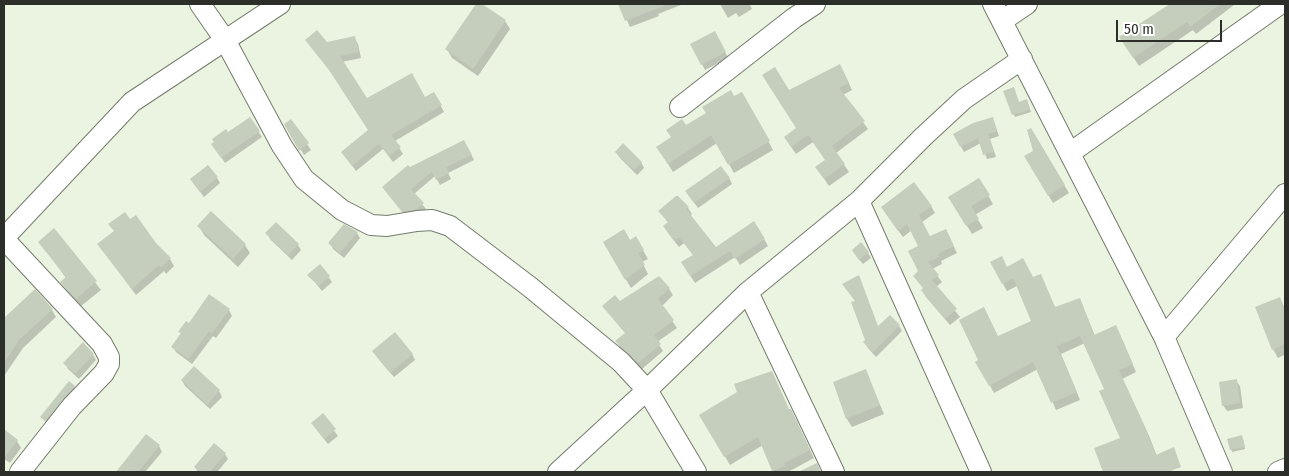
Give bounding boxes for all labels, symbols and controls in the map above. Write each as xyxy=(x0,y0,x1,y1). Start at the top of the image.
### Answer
scale bar xyxy=(1119,10,1225,42)
text: 50 m xyxy=(1124,20,1154,38)

